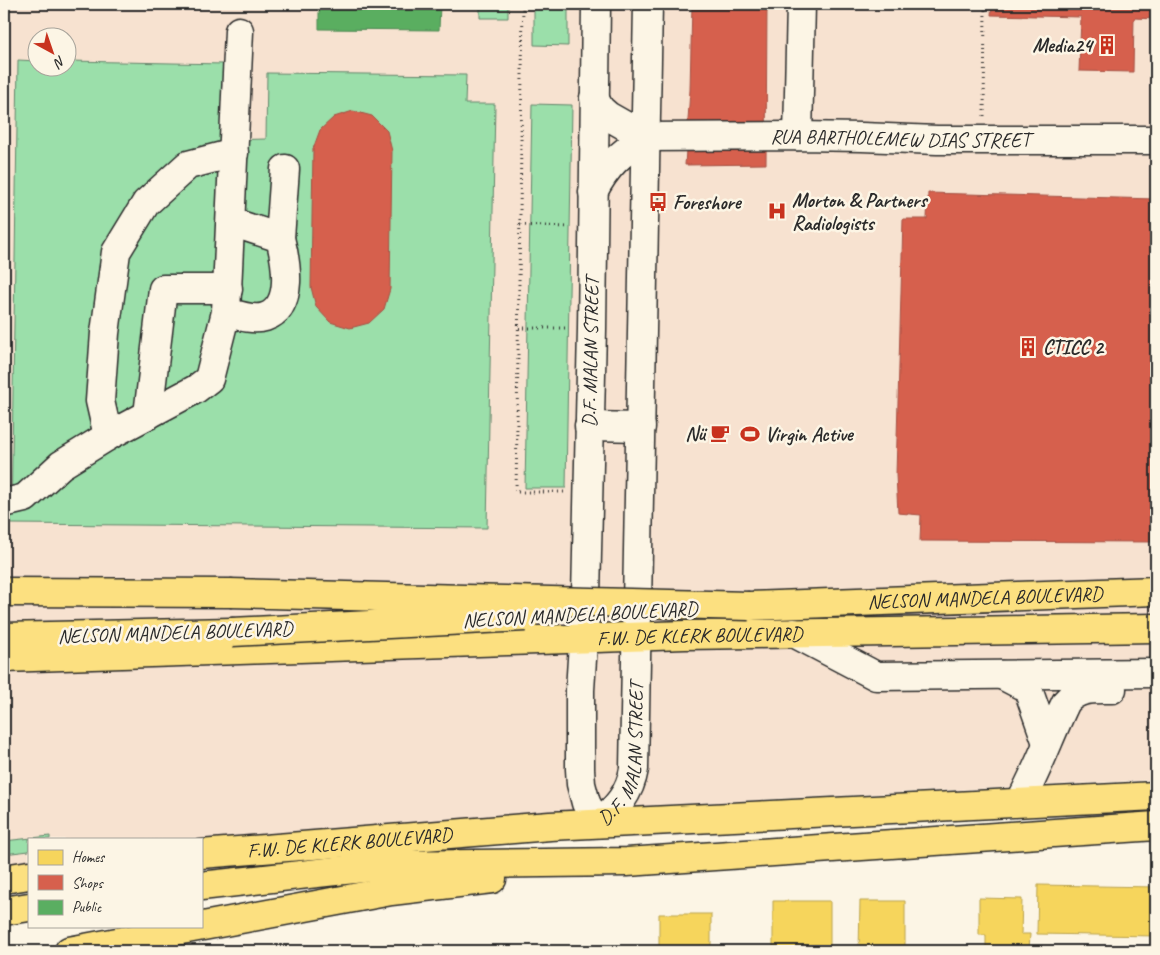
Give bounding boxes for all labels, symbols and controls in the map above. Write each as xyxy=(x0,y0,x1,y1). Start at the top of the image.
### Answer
north arrow xyxy=(28,28,78,78)
place label: Media24 xyxy=(1032,33,1095,58)
building icon: Media24 xyxy=(1096,34,1118,56)
text: N xyxy=(49,52,69,72)
street label: RUA BARTHOLEMEW DIAS STREET xyxy=(770,124,1035,153)
place label: Morton & Partners Radiologists xyxy=(792,188,928,236)
place label: Foreshore xyxy=(673,190,743,215)
bus stop icon: Foreshore xyxy=(647,191,669,213)
hospital icon: Morton & Partners Radiologists xyxy=(766,200,788,222)
street label: D.F. MALAN STREET xyxy=(577,273,604,427)
place label: CTICC 2 xyxy=(1043,335,1105,360)
building icon: CTICC 2 xyxy=(1017,336,1039,358)
place label: Nü xyxy=(685,421,708,446)
cafe icon: Nü xyxy=(709,422,731,444)
place label: Virgin Active xyxy=(765,422,855,447)
sports icon: Virgin Active xyxy=(739,423,761,445)
street label: NELSON MANDELA BOULEVARD xyxy=(867,581,1104,615)
street label: NELSON MANDELA BOULEVARD xyxy=(462,596,699,633)
street label: NELSON MANDELA BOULEVARD xyxy=(57,616,294,649)
street label: F.W. DE KLERK BOULEVARD xyxy=(597,621,804,651)
street label: D.F. MALAN STREET xyxy=(593,678,649,831)
street label: F.W. DE KLERK BOULEVARD xyxy=(246,822,454,863)
legend xyxy=(28,838,202,928)
text: Homes xyxy=(72,848,106,867)
text: Shops xyxy=(72,874,105,893)
text: Public xyxy=(72,898,102,917)

